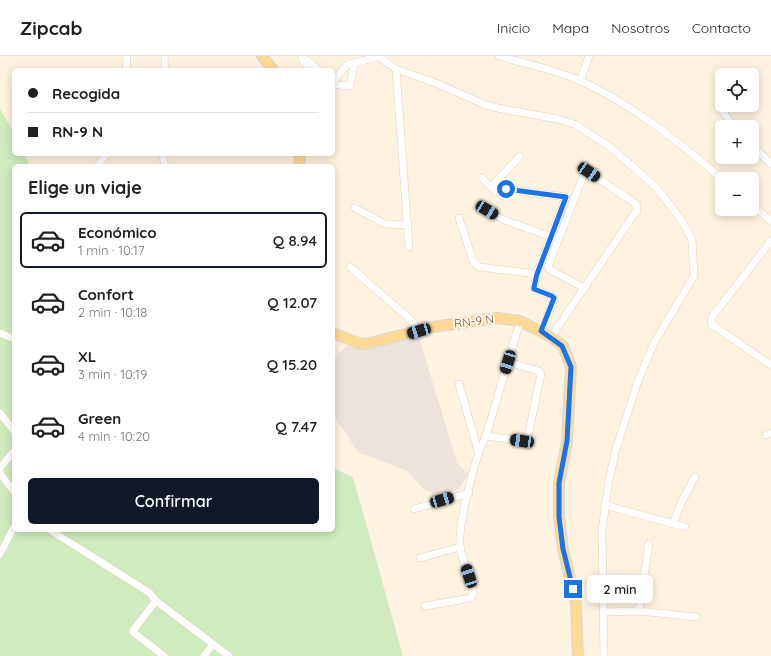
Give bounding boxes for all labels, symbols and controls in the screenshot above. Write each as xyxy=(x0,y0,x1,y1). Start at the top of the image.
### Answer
text: Zipcab xyxy=(20,16,82,40)
text: Inicio xyxy=(497,19,530,37)
text: Mapa xyxy=(552,19,589,37)
text: Nosotros xyxy=(611,19,670,37)
text: Contacto xyxy=(692,19,751,37)
map controls xyxy=(715,68,759,216)
button: locate xyxy=(715,68,759,112)
text: Recogida xyxy=(52,84,120,103)
button: + xyxy=(715,120,759,164)
text: RN-9 N xyxy=(52,122,103,141)
car xyxy=(576,160,602,184)
button: − xyxy=(715,172,759,216)
text: Elige un viaje xyxy=(28,176,142,199)
route start xyxy=(497,180,515,198)
car xyxy=(474,199,500,221)
icon: car xyxy=(30,222,66,258)
text: Económico xyxy=(78,223,157,242)
text: Q 8.94 xyxy=(273,231,317,250)
text: 1 min · 10:17 xyxy=(78,242,145,258)
icon: car xyxy=(30,284,66,320)
text: Confort xyxy=(78,285,134,304)
text: Q 12.07 xyxy=(267,293,317,312)
text: 2 min · 10:18 xyxy=(78,304,147,320)
street label: RN-9 N xyxy=(453,311,495,331)
car xyxy=(406,322,432,340)
icon: car xyxy=(30,346,66,382)
text: XL xyxy=(78,347,96,366)
car xyxy=(499,349,517,375)
text: Q 15.20 xyxy=(267,355,317,374)
text: 3 min · 10:19 xyxy=(78,366,147,382)
icon: car xyxy=(30,408,66,444)
text: Green xyxy=(78,409,121,428)
text: Q 7.47 xyxy=(275,417,317,436)
text: 4 min · 10:20 xyxy=(78,428,150,444)
car xyxy=(509,433,535,449)
button: Confirmar xyxy=(28,478,319,524)
car xyxy=(429,491,455,509)
car xyxy=(460,563,478,589)
callout: 2 min xyxy=(587,575,653,603)
route end xyxy=(564,580,582,598)
text: 2 min xyxy=(603,581,637,597)

